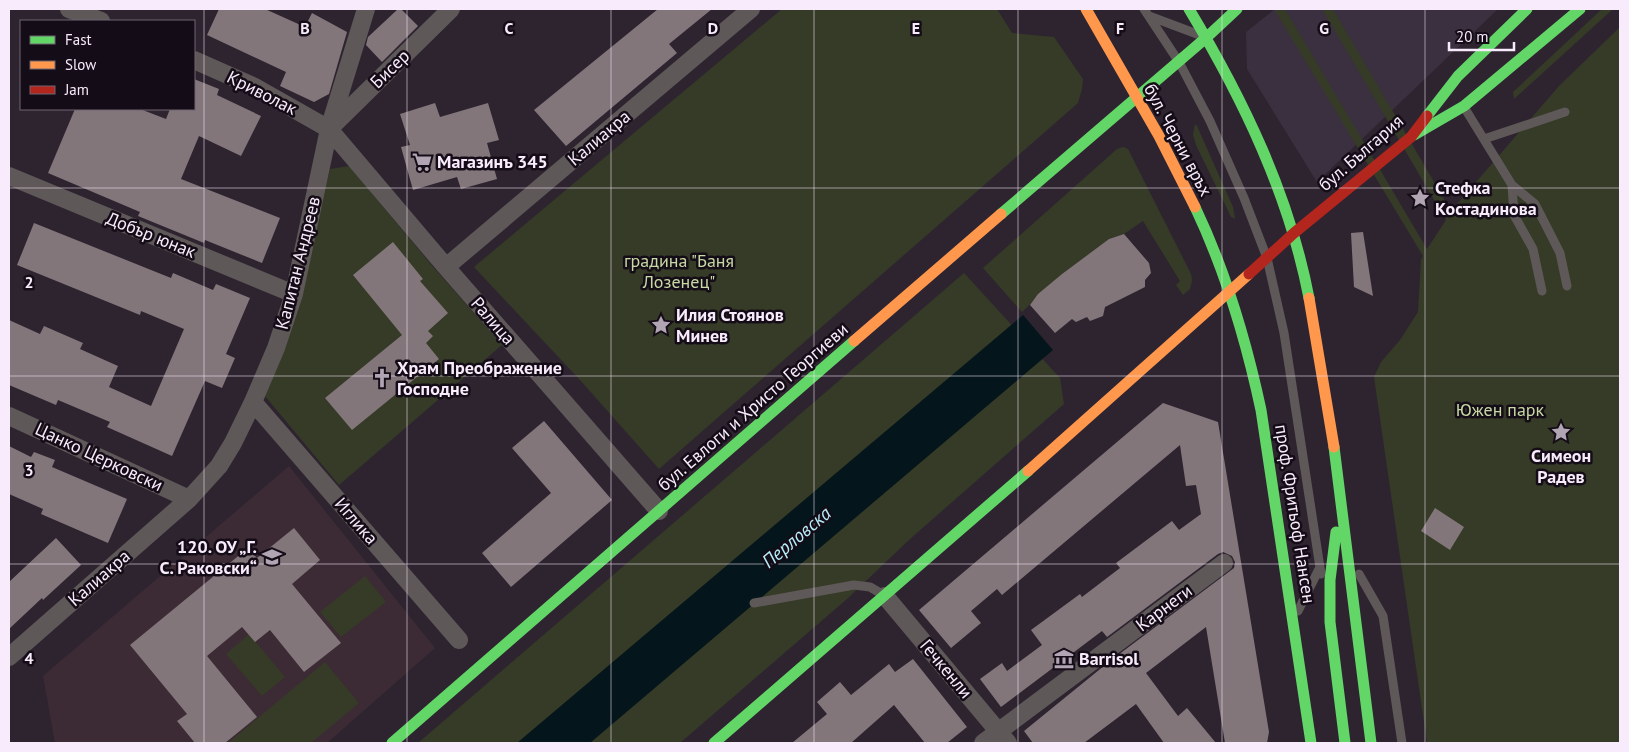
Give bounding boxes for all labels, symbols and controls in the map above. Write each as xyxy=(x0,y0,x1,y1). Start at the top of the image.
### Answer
text: B xyxy=(300,18,310,38)
text: C xyxy=(505,18,514,38)
text: D xyxy=(708,18,718,38)
text: E xyxy=(912,18,920,38)
text: F xyxy=(1116,18,1124,38)
text: G xyxy=(1319,18,1329,38)
legend xyxy=(20,20,195,110)
scale bar xyxy=(1449,20,1514,52)
text: 20 m xyxy=(1456,27,1489,46)
text: Fast xyxy=(65,30,92,49)
street label: Бисер xyxy=(365,44,414,93)
text: Slow xyxy=(65,55,96,74)
street label: Криволак xyxy=(223,65,302,120)
text: Jam xyxy=(64,80,89,99)
street label: бул. Черни връх xyxy=(1139,80,1218,200)
street label: Калиакра xyxy=(563,105,635,171)
street label: бул. България xyxy=(1313,109,1408,196)
place label: Магазинъ 345 xyxy=(437,150,548,173)
supermarket icon: Магазинъ 345 xyxy=(411,151,433,173)
place label: Стефка Костадинова xyxy=(1435,176,1537,220)
place icon: Стефка Костадинова xyxy=(1409,187,1431,209)
street label: Капитан Андреев xyxy=(270,194,325,332)
street label: Добър юнак xyxy=(103,206,200,263)
park label: градина "Баня Лозенец" xyxy=(624,249,734,293)
text: 2 xyxy=(24,272,34,292)
street label: Ралица xyxy=(466,292,520,349)
place label: Илия Стоянов Минев xyxy=(676,303,784,347)
place icon: Илия Стоянов Минев xyxy=(650,314,672,336)
street label: бул. Евлоги и Христо Георгиеви xyxy=(653,318,853,496)
place label: Храм Преображение Господне xyxy=(397,356,562,400)
church icon: Храм Преображение Господне xyxy=(371,367,393,389)
park label: Южен парк xyxy=(1456,398,1545,421)
street label: Цанко Церковски xyxy=(32,417,167,496)
place icon: Симеон Радев xyxy=(1550,421,1572,443)
street label: проф. Фритьоф Нансен xyxy=(1270,423,1321,605)
place label: Симеон Радев xyxy=(1531,444,1591,488)
text: 3 xyxy=(24,460,34,480)
street label: Иглика xyxy=(330,492,383,549)
water label: Перловска xyxy=(756,501,836,573)
place label: 120. ОУ „Г. С. Раковски“ xyxy=(160,535,257,579)
street label: Калиакра xyxy=(63,544,135,611)
school or university icon: 120. ОУ „Г. С. Раковски“ xyxy=(261,546,283,568)
street label: Карнеги xyxy=(1131,579,1197,636)
street label: Гечкенли xyxy=(915,634,978,703)
place label: Barrisol xyxy=(1079,647,1139,670)
text: 4 xyxy=(24,648,34,668)
museum icon: Barrisol xyxy=(1053,648,1075,670)

